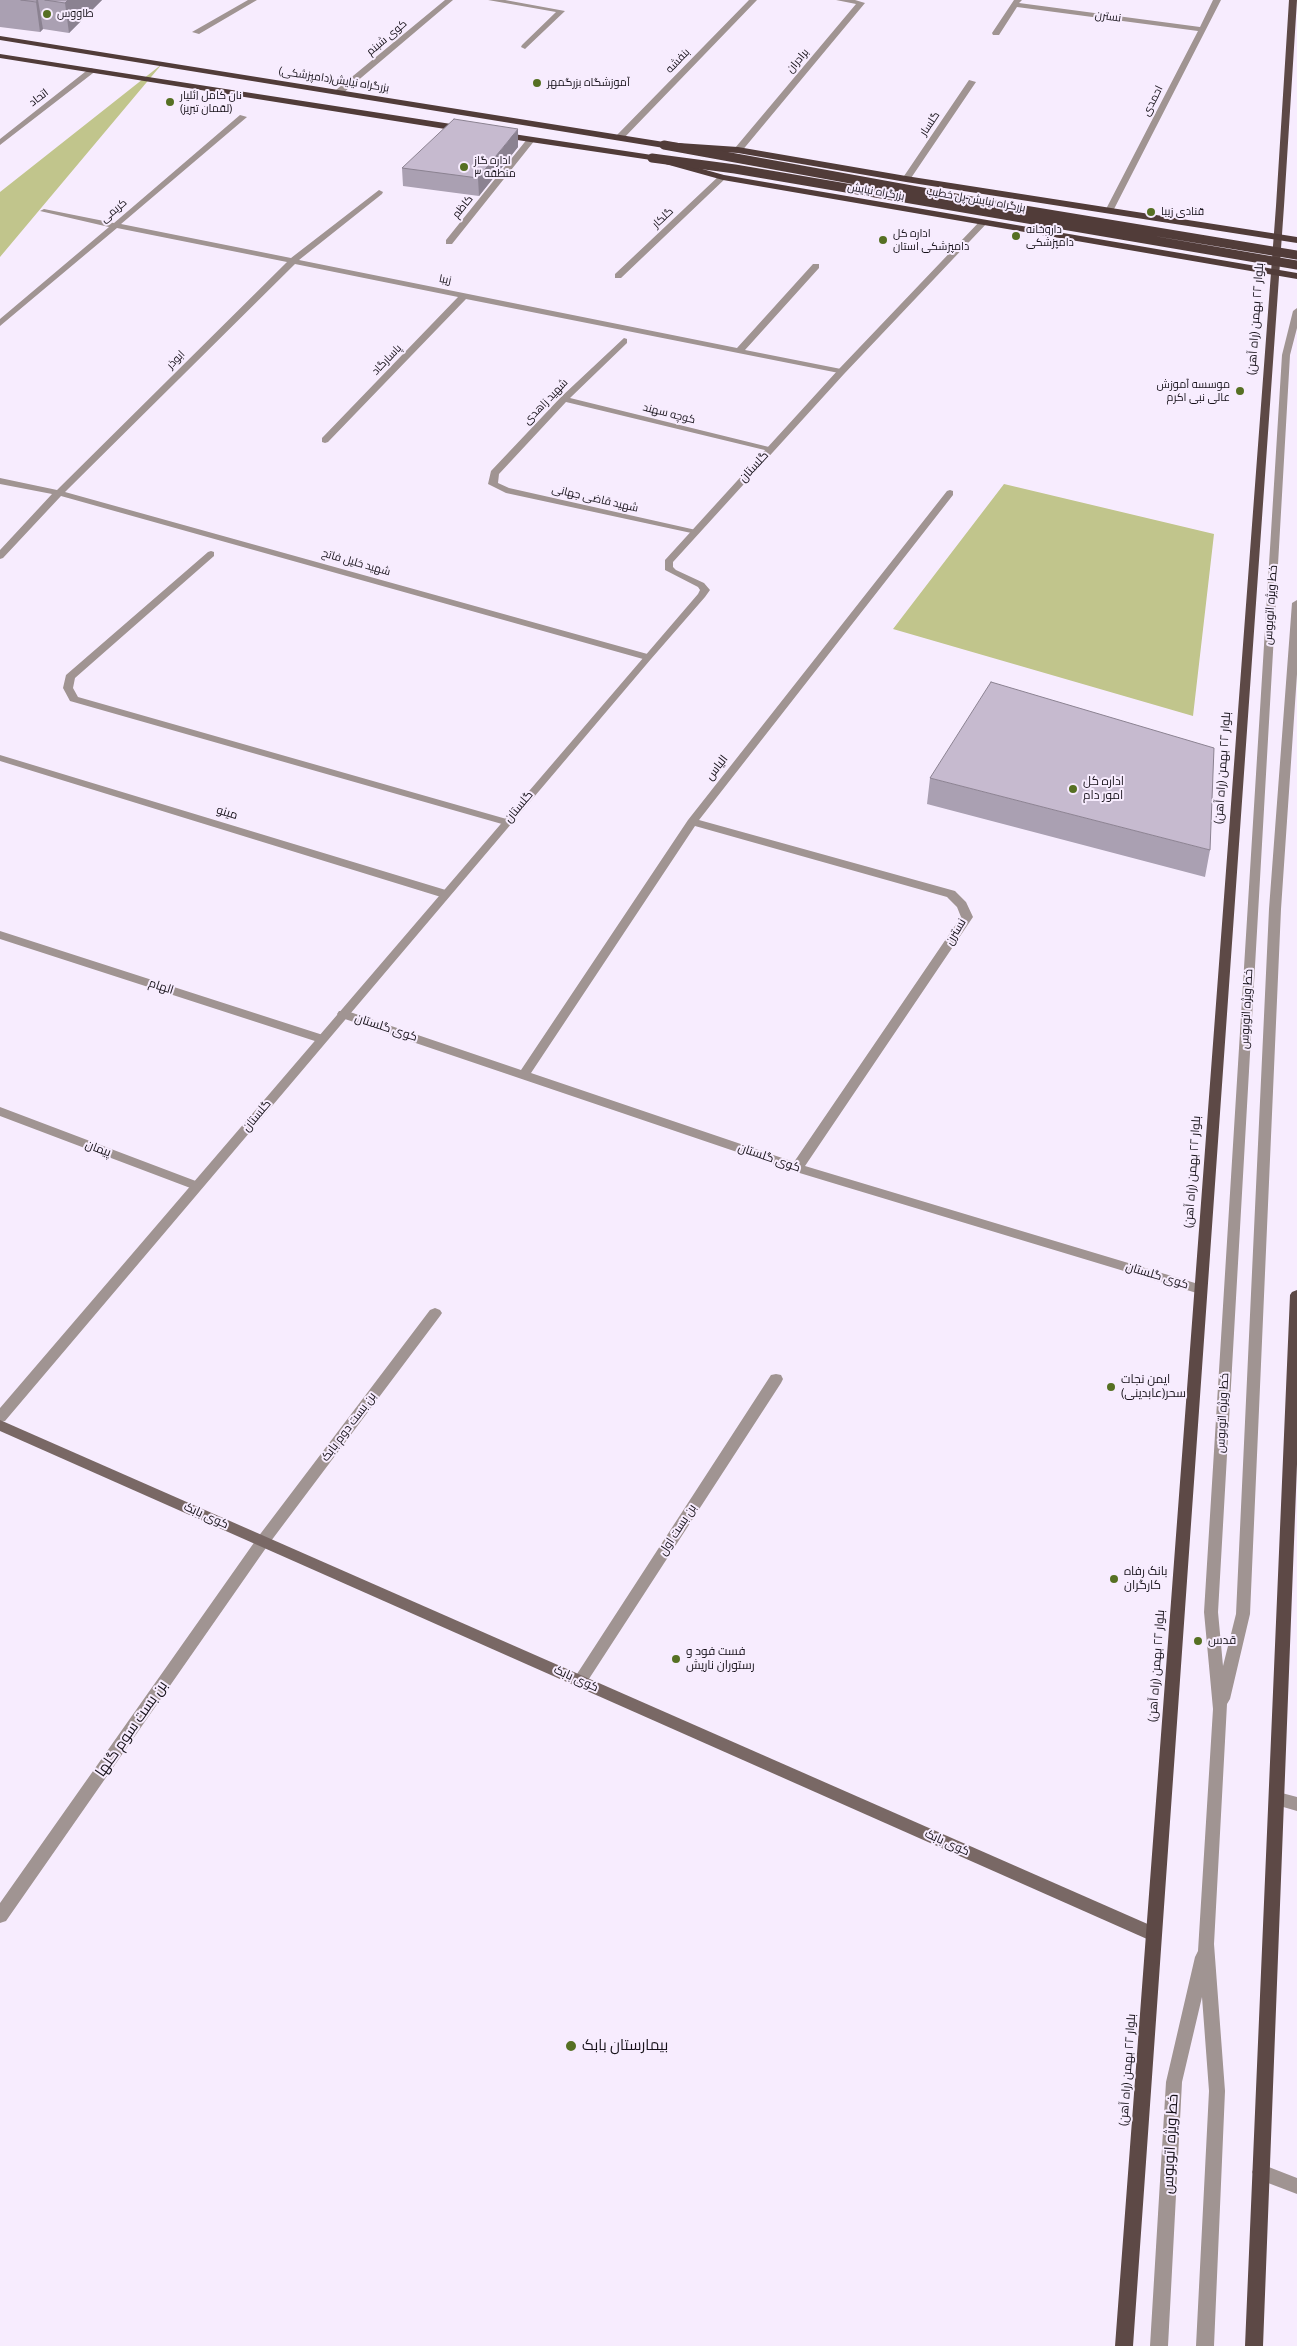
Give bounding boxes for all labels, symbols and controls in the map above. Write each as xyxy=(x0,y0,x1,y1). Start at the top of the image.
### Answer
place label: طاووس xyxy=(57,7,94,21)
marker: طاووس xyxy=(41,8,53,20)
street label: نسترن xyxy=(1094,9,1122,25)
street label: کوی شبنم xyxy=(364,17,410,59)
street label: بنفشه xyxy=(663,46,693,76)
street label: برادران xyxy=(784,46,812,76)
street label: بزرگراه نیایش(دامپزشکی) xyxy=(278,65,390,95)
place label: آموزشگاه بزرگمهر xyxy=(547,76,630,90)
marker: آموزشگاه بزرگمهر xyxy=(531,77,543,89)
street label: احمدی xyxy=(1140,84,1166,118)
street label: اتحاد xyxy=(27,86,51,110)
place label: نان کامل اِئلیار (لقمان تبریز) xyxy=(180,89,242,115)
marker: نان کامل اِئلیار (لقمان تبریز) xyxy=(164,96,176,108)
street label: گلسار xyxy=(917,109,943,139)
place label: اداره گاز منطقه ۳ xyxy=(474,154,516,180)
marker: اداره گاز منطقه ۳ xyxy=(458,161,470,173)
street label: بزرگراه نیایش xyxy=(846,180,906,204)
street label: بزرگراه نیایش-پل خطیب xyxy=(925,185,1027,215)
street label: کاظم xyxy=(450,193,476,221)
street label: کریمی xyxy=(98,196,130,226)
street label: گلکار xyxy=(650,205,676,231)
place label: قنادی زیبا xyxy=(1161,205,1204,219)
marker: قنادی زیبا xyxy=(1145,206,1157,218)
place label: داروخانه دامپزشکی xyxy=(1026,223,1074,249)
place label: اداره کل دامپزشکی استان xyxy=(893,227,969,253)
marker: داروخانه دامپزشکی xyxy=(1010,230,1022,242)
marker: اداره کل دامپزشکی استان xyxy=(877,234,889,246)
street label: بلوار ۲۲ بهمن (راه آهن) xyxy=(1245,262,1267,376)
street label: زیبا xyxy=(438,272,452,288)
street label: پاسارگاد xyxy=(369,342,405,378)
street label: ابوذر xyxy=(164,348,188,372)
street label: شهید زاهدی xyxy=(521,376,571,428)
place label: موسسه آموزش عالی نبی اکرم xyxy=(1157,378,1230,404)
marker: موسسه آموزش عالی نبی اکرم xyxy=(1234,385,1246,397)
street label: کوچه سهند xyxy=(641,401,697,427)
street label: گلستان xyxy=(736,448,772,486)
street label: شهید قاضی جهانی xyxy=(550,483,640,515)
street label: شهید خلیل فاتح xyxy=(320,547,392,579)
street label: خط ویژه اتوبوس xyxy=(1261,565,1281,645)
street label: بلوار ۲۲ بهمن (راه آهن) xyxy=(1212,711,1234,825)
street label: الیاس xyxy=(703,752,731,784)
place label: اداره کل امور دام xyxy=(1083,775,1124,803)
marker: اداره کل امور دام xyxy=(1067,783,1079,795)
street label: گلستان xyxy=(502,788,536,826)
street label: مینو xyxy=(215,803,239,823)
street label: نسترن xyxy=(942,916,970,948)
street label: خط ویژه اتوبوس xyxy=(1238,969,1256,1049)
street label: الهام xyxy=(147,976,175,998)
street label: کوی گلستان xyxy=(353,1011,419,1045)
street label: گلستان xyxy=(240,1097,274,1135)
street label: بلوار ۲۲ بهمن (راه آهن) xyxy=(1182,1115,1204,1229)
street label: پیمان xyxy=(83,1138,113,1160)
street label: کوی گلستان xyxy=(736,1141,802,1175)
street label: کوی گلستان xyxy=(1124,1260,1190,1292)
place label: ایمن نجات سحر(عابدینی) xyxy=(1121,1373,1186,1401)
street label: خط ویژه اتوبوس xyxy=(1214,1373,1232,1453)
marker: ایمن نجات سحر(عابدینی) xyxy=(1105,1381,1117,1393)
street label: بن بست دوم بابک xyxy=(318,1390,380,1464)
street label: کوی بابک xyxy=(181,1500,231,1532)
street label: بن بست اول xyxy=(656,1502,700,1558)
place label: بانک رفاه کارگران xyxy=(1124,1565,1167,1593)
marker: بانک رفاه کارگران xyxy=(1108,1573,1120,1585)
street label: بلوار ۲۲ بهمن (راه آهن) xyxy=(1146,1609,1168,1723)
place label: قدس xyxy=(1208,1634,1236,1648)
marker: قدس xyxy=(1192,1635,1204,1647)
place label: فست فود و رستوران ناریش xyxy=(686,1645,755,1673)
marker: فست فود و رستوران ناریش xyxy=(670,1653,682,1665)
street label: کوی بابک xyxy=(551,1663,601,1695)
street label: بن بست سوم گلها xyxy=(92,1677,172,1781)
street label: کوی بابک xyxy=(922,1827,972,1859)
street label: بلوار ۲۲ بهمن (راه آهن) xyxy=(1117,2013,1139,2127)
place label: بیمارستان بابک xyxy=(582,2037,668,2055)
marker: بیمارستان بابک xyxy=(564,2039,578,2053)
street label: خط ویژه اتوبوس xyxy=(1159,2094,1183,2194)

